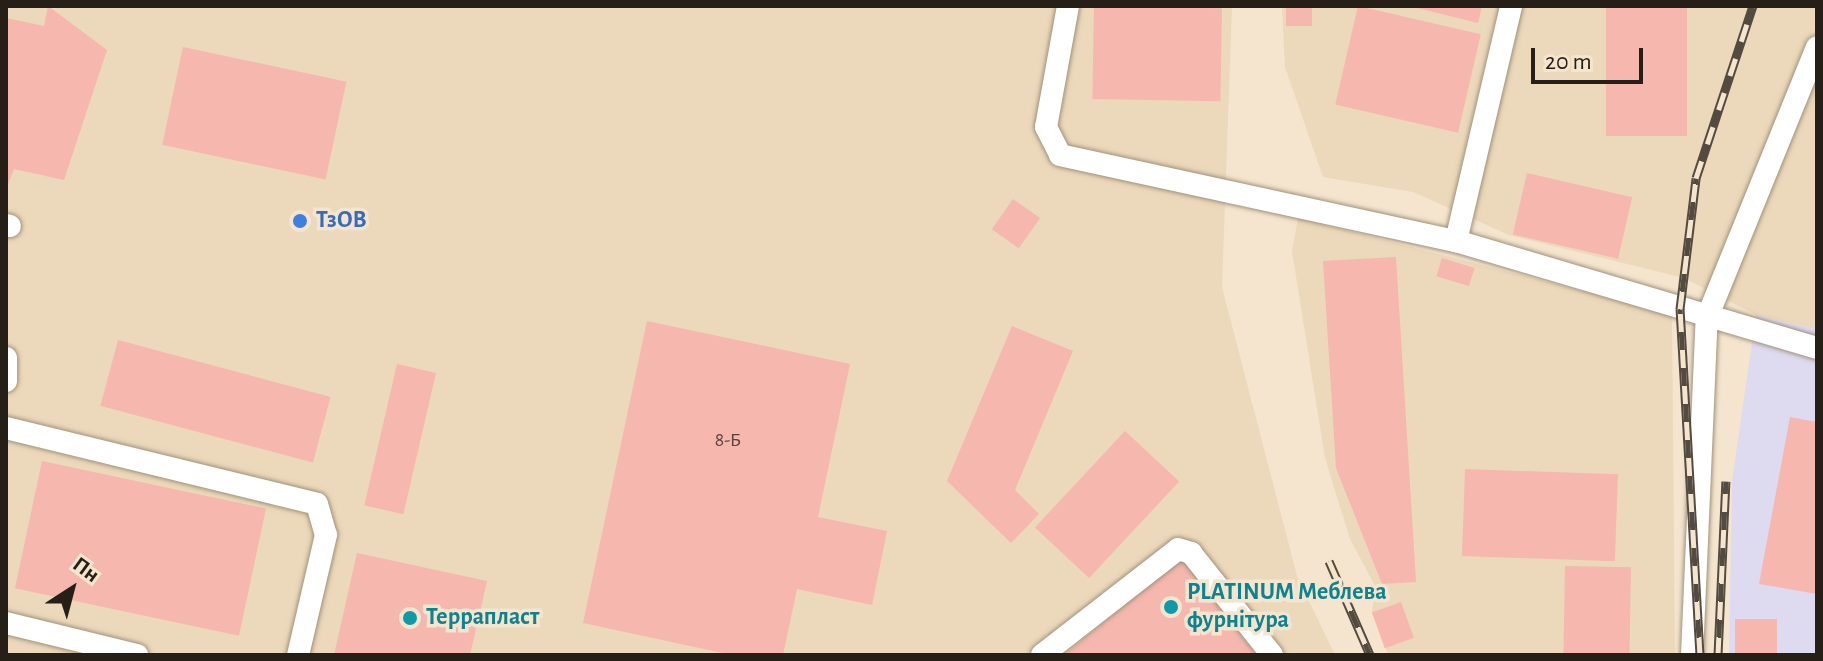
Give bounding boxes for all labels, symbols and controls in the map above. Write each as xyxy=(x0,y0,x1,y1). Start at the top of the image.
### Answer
scale bar xyxy=(1535,32,1647,82)
text: 20 m xyxy=(1545,50,1592,74)
place label: ТзОВ xyxy=(316,207,367,235)
marker: ТзОВ xyxy=(291,212,309,230)
house number: 8-Б xyxy=(715,428,741,452)
north arrow xyxy=(32,549,112,629)
text: Пн xyxy=(69,553,103,586)
place label: PLATINUM Меблева фурнітура xyxy=(1187,579,1387,635)
marker: PLATINUM Меблева фурнітура xyxy=(1162,598,1180,616)
place label: Террапласт xyxy=(426,604,539,632)
marker: Террапласт xyxy=(401,609,419,627)

